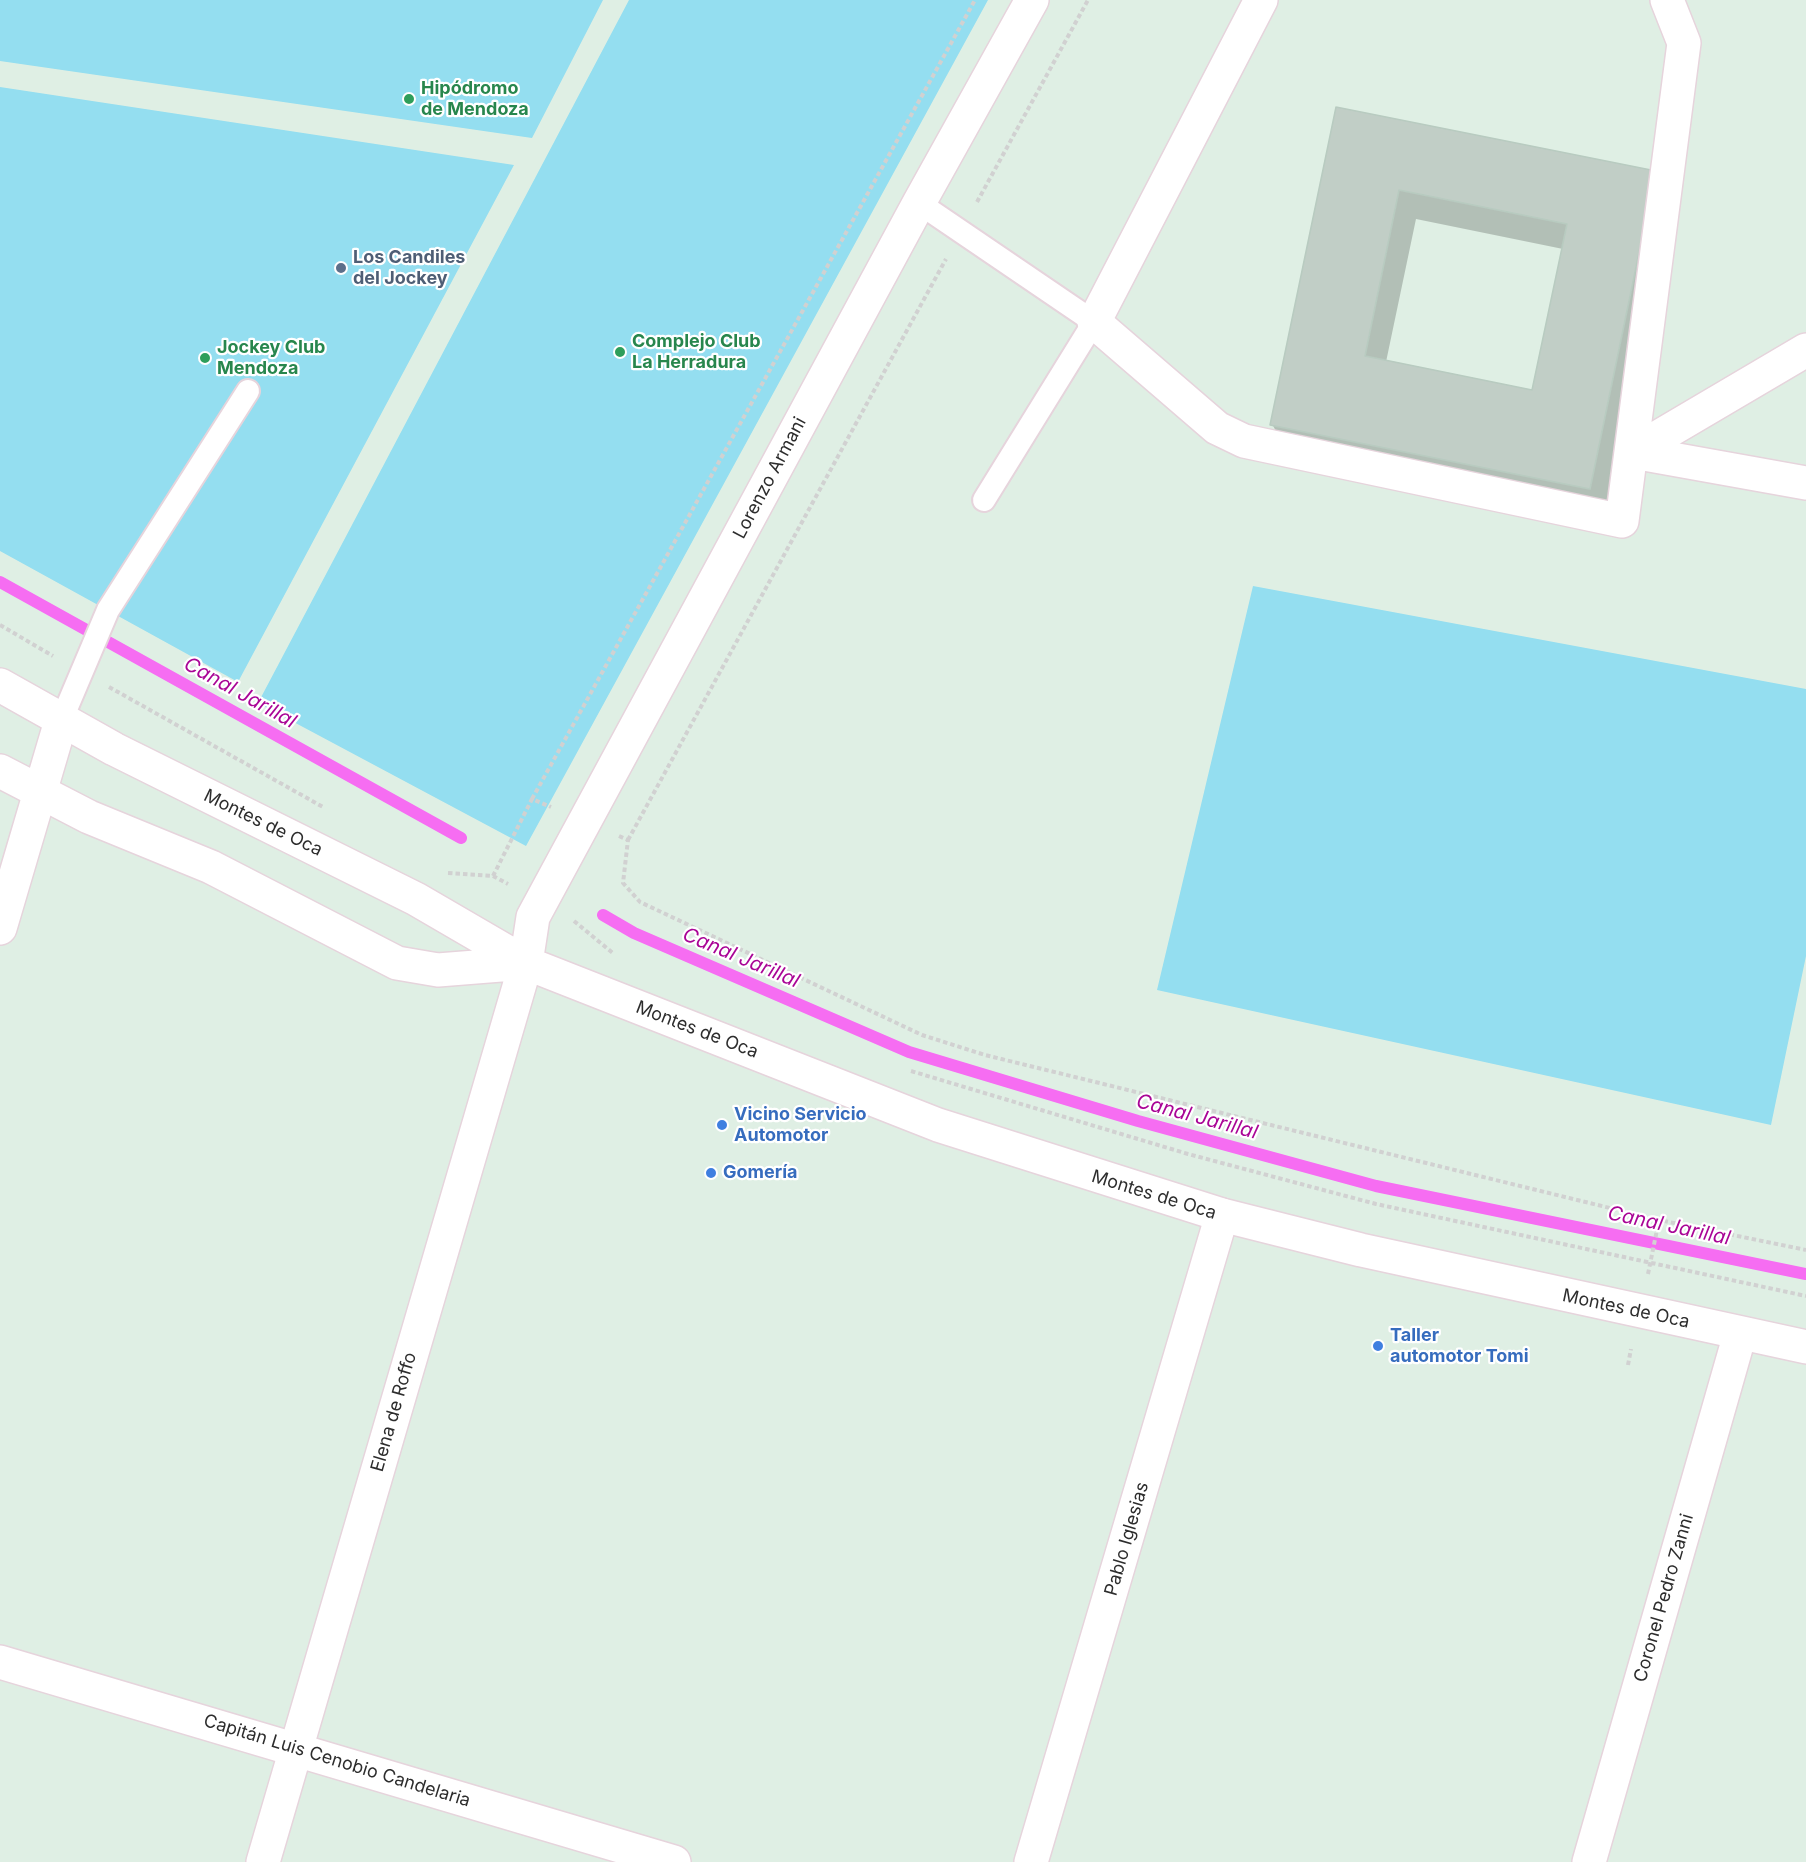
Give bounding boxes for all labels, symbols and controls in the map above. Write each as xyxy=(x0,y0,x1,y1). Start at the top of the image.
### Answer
place label: Hipódromo de Mendoza xyxy=(421,78,529,121)
marker: Hipódromo de Mendoza xyxy=(402,92,416,106)
place label: Los Candiles del Jockey xyxy=(353,247,465,290)
marker: Los Candiles del Jockey xyxy=(334,261,348,275)
place label: Complejo Club La Herradura xyxy=(632,331,761,374)
place label: Jockey Club Mendoza xyxy=(217,337,325,380)
marker: Complejo Club La Herradura xyxy=(613,345,627,359)
marker: Jockey Club Mendoza xyxy=(198,351,212,365)
street label: Lorenzo Armani xyxy=(729,414,811,542)
water label: Canal Jarillal xyxy=(180,652,300,734)
street label: Montes de Oca xyxy=(200,785,326,861)
water label: Canal Jarillal xyxy=(679,923,803,993)
street label: Montes de Oca xyxy=(633,997,761,1063)
water label: Canal Jarillal xyxy=(1134,1089,1260,1145)
place label: Vicino Servicio Automotor xyxy=(734,1104,867,1146)
marker: Vicino Servicio Automotor xyxy=(715,1118,729,1132)
place label: Gomería xyxy=(723,1162,797,1184)
marker: Gomería xyxy=(704,1166,718,1180)
street label: Montes de Oca xyxy=(1089,1166,1219,1224)
water label: Canal Jarillal xyxy=(1606,1201,1732,1251)
street label: Montes de Oca xyxy=(1560,1285,1692,1333)
place label: Taller automotor Tomi xyxy=(1390,1325,1529,1368)
marker: Taller automotor Tomi xyxy=(1371,1339,1385,1353)
street label: Elena de Roffo xyxy=(367,1350,421,1474)
street label: Pablo Iglesias xyxy=(1100,1480,1154,1598)
street label: Coronel Pedro Zanni xyxy=(1630,1511,1698,1685)
street label: Capitán Luis Cenobio Candelaria xyxy=(201,1710,473,1812)

